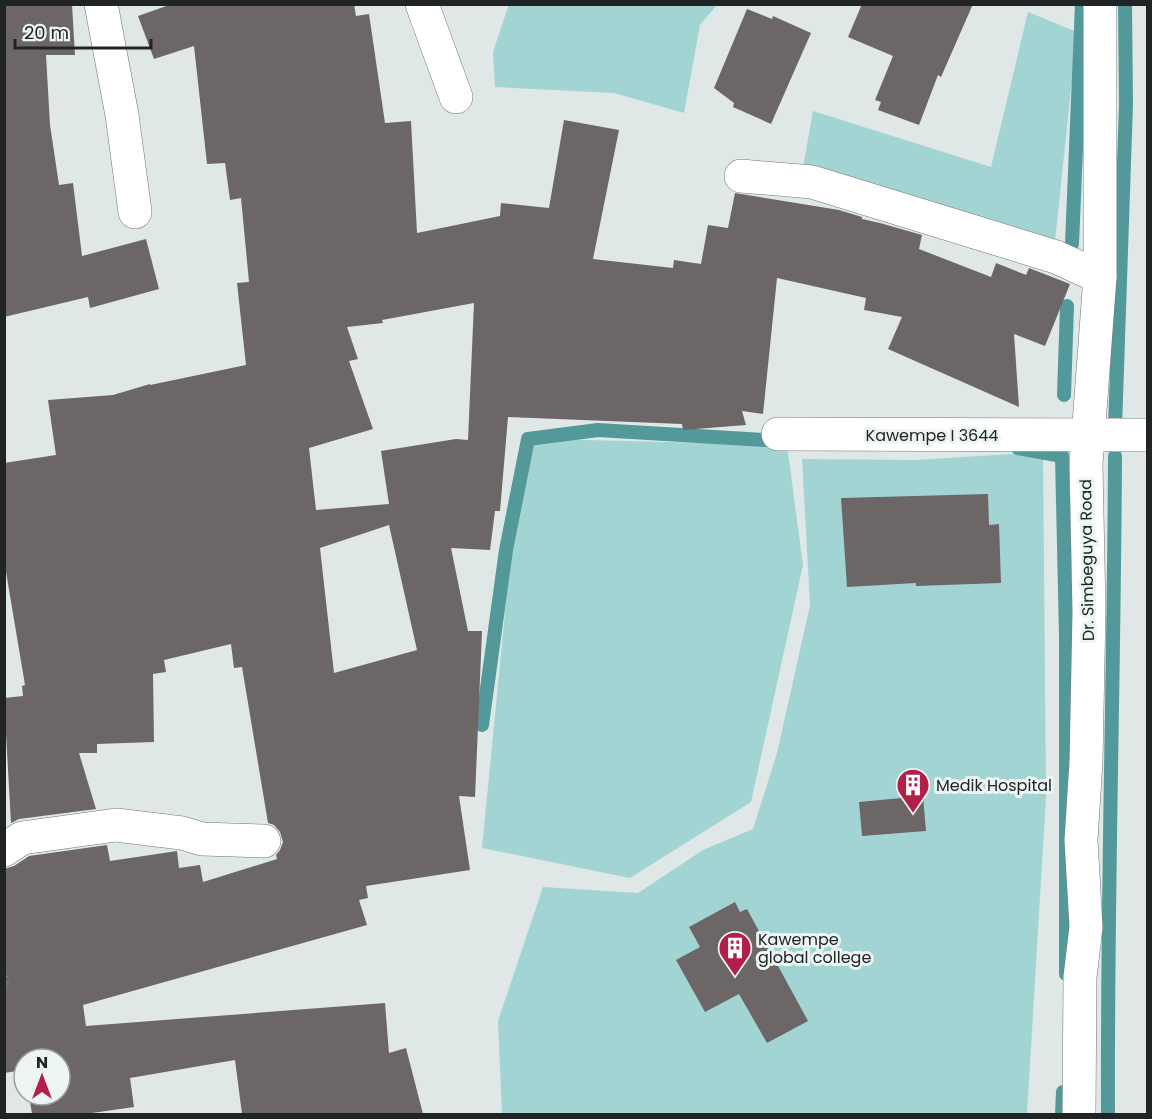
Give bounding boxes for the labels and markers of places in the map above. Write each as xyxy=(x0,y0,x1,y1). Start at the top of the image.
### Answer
building icon: Medik Hospital xyxy=(895,767,931,814)
place label: Medik Hospital xyxy=(936,774,1052,797)
place label: Kawempe global college xyxy=(758,928,871,969)
building icon: Kawempe global college xyxy=(717,930,753,977)

